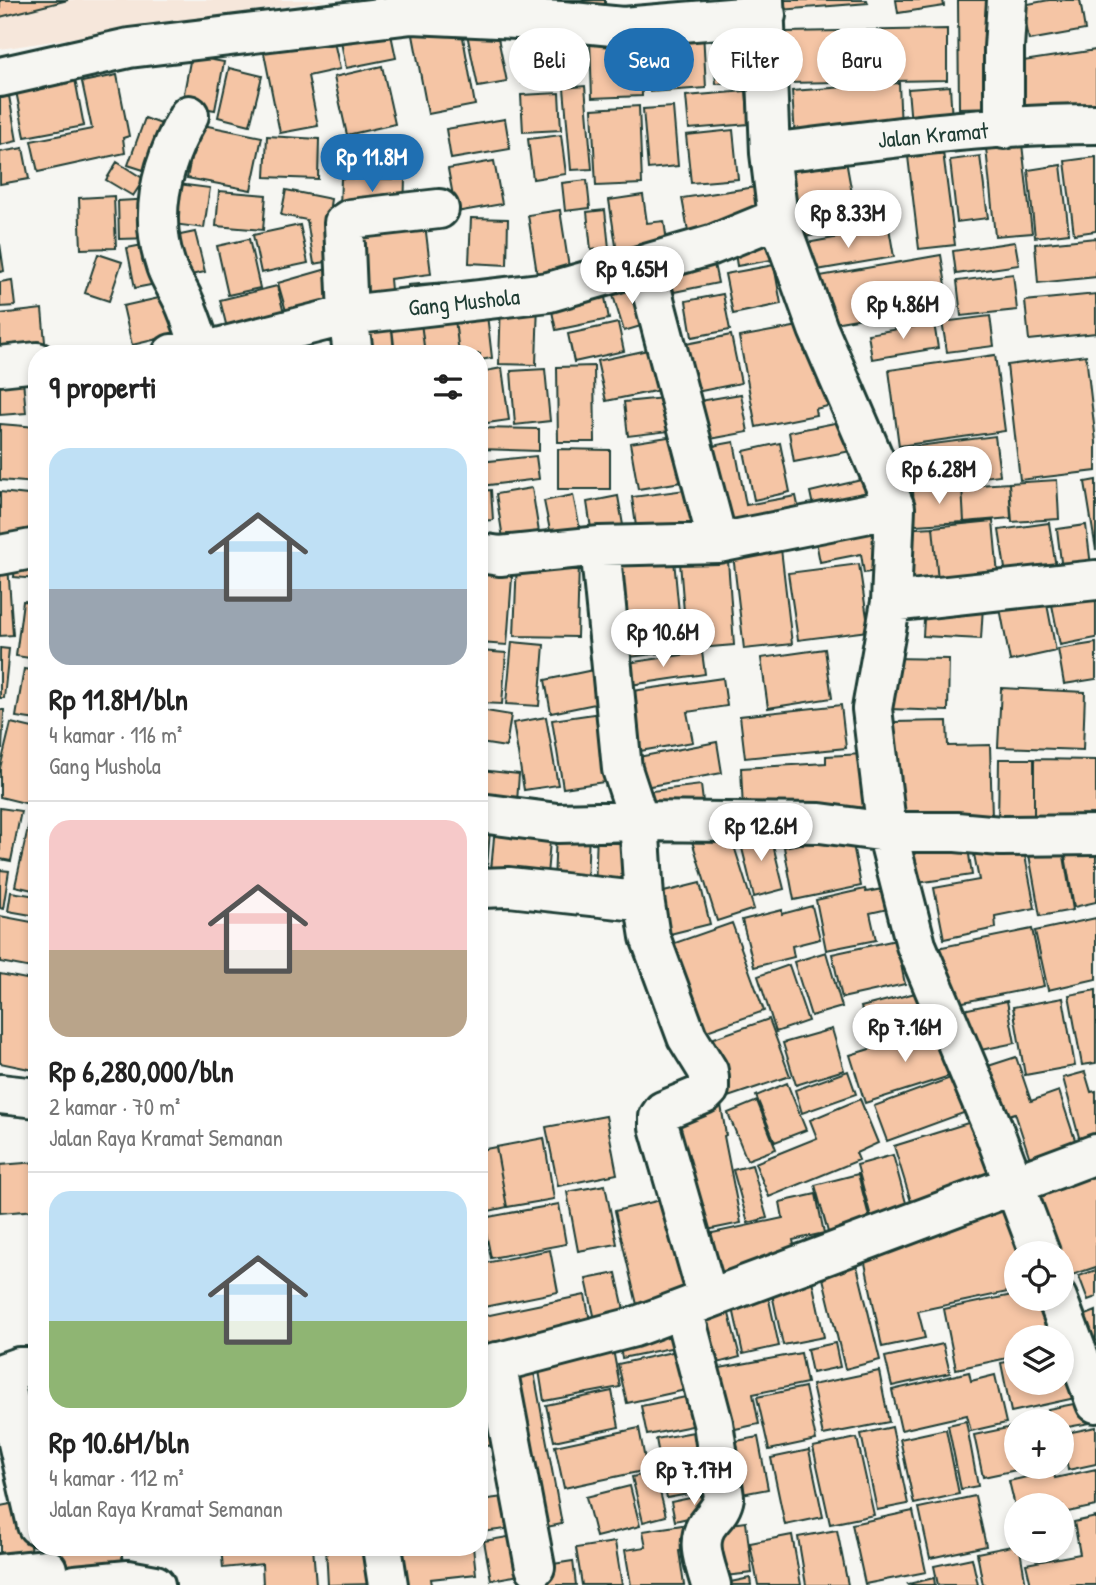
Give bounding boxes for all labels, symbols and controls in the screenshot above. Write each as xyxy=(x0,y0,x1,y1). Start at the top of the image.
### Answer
chip: Beli xyxy=(509,28,590,91)
chip: Sewa xyxy=(604,28,694,91)
chip: Filter xyxy=(708,28,803,91)
chip: Baru xyxy=(817,28,906,91)
street label: Jalan Kramat xyxy=(876,114,991,155)
pin: Rp 11.8M xyxy=(300,134,444,194)
text: Rp 11.8M xyxy=(337,141,407,172)
pin: Rp 8.33M xyxy=(776,190,920,250)
text: Rp 8.33M xyxy=(811,197,885,228)
pin: Rp 9.65M xyxy=(560,246,704,306)
text: Rp 9.65M xyxy=(596,253,668,284)
street label: Gang Mushola xyxy=(407,280,521,323)
pin: Rp 4.86M xyxy=(831,282,975,341)
text: Rp 4.86M xyxy=(867,288,939,319)
text: 9 properti xyxy=(49,367,157,407)
icon: filters xyxy=(429,368,467,406)
pin: Rp 6.28M xyxy=(867,447,1011,506)
text: Rp 6.28M xyxy=(902,453,976,484)
icon: home xyxy=(195,494,321,620)
pin: Rp 10.6M xyxy=(591,610,735,669)
text: Rp 10.6M xyxy=(627,616,699,647)
text: Rp 11.8M/bln xyxy=(49,679,188,719)
text: 4 kamar · 116 m² xyxy=(49,719,182,750)
text: Gang Mushola xyxy=(49,750,161,781)
pin: Rp 12.6M xyxy=(689,804,833,863)
text: Rp 12.6M xyxy=(725,810,797,841)
icon: home xyxy=(195,866,321,992)
pin: Rp 7.16M xyxy=(833,1004,977,1064)
text: Rp 7.16M xyxy=(868,1011,942,1042)
text: Rp 6,280,000/bln xyxy=(49,1051,234,1091)
text: 2 kamar · 70 m² xyxy=(49,1091,180,1122)
text: Jalan Raya Kramat Semanan xyxy=(49,1122,283,1153)
icon: home xyxy=(195,1237,321,1363)
map controls xyxy=(1004,1241,1074,1563)
button: locate xyxy=(1004,1241,1074,1311)
button: layers xyxy=(1004,1325,1074,1395)
button: + xyxy=(1004,1409,1074,1479)
text: Rp 10.6M/bln xyxy=(49,1422,190,1462)
pin: Rp 7.17M xyxy=(622,1448,766,1507)
text: Rp 7.17M xyxy=(656,1454,732,1485)
text: 4 kamar · 112 m² xyxy=(49,1462,184,1493)
text: Jalan Raya Kramat Semanan xyxy=(49,1493,283,1524)
button: − xyxy=(1004,1493,1074,1563)

